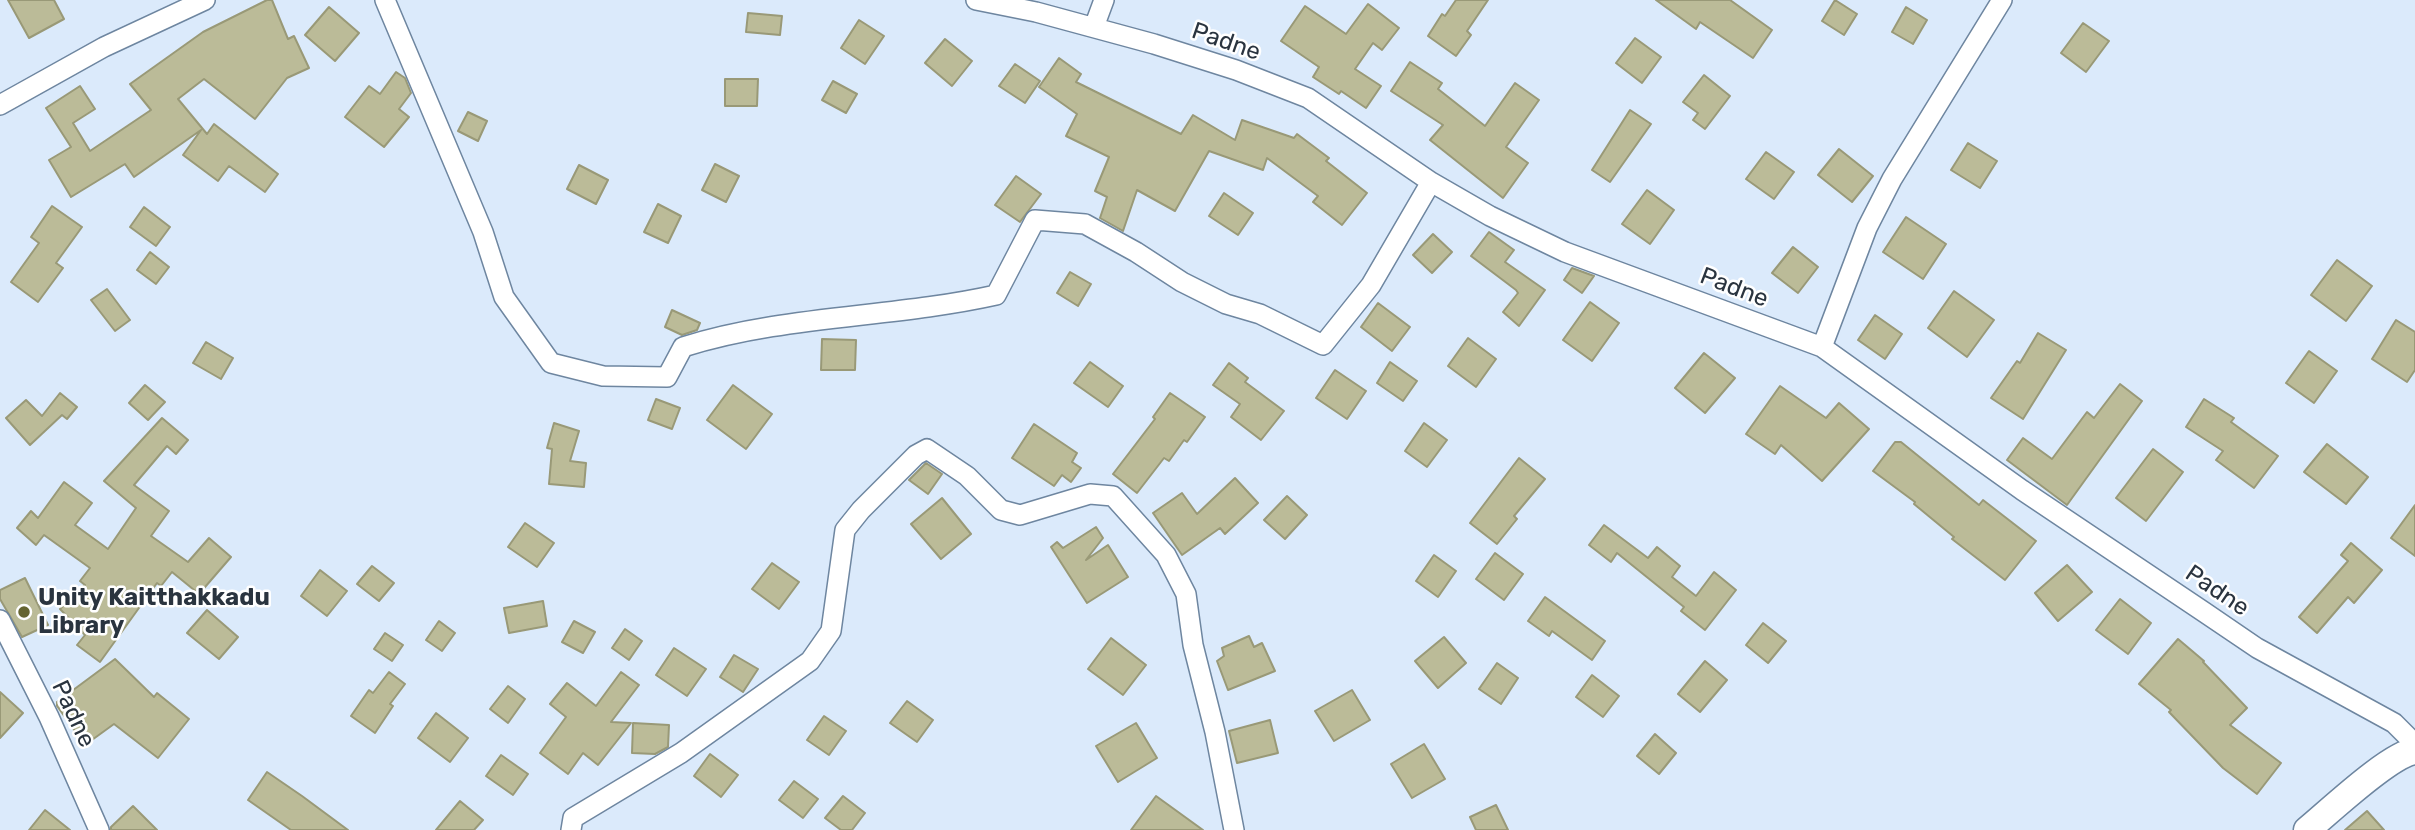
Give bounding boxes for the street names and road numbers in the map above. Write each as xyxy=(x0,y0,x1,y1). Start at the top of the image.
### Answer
street label: Padne xyxy=(1188,17,1264,67)
street label: Padne xyxy=(1696,262,1772,314)
street label: Padne xyxy=(2180,559,2254,623)
street label: Padne xyxy=(45,676,101,752)

